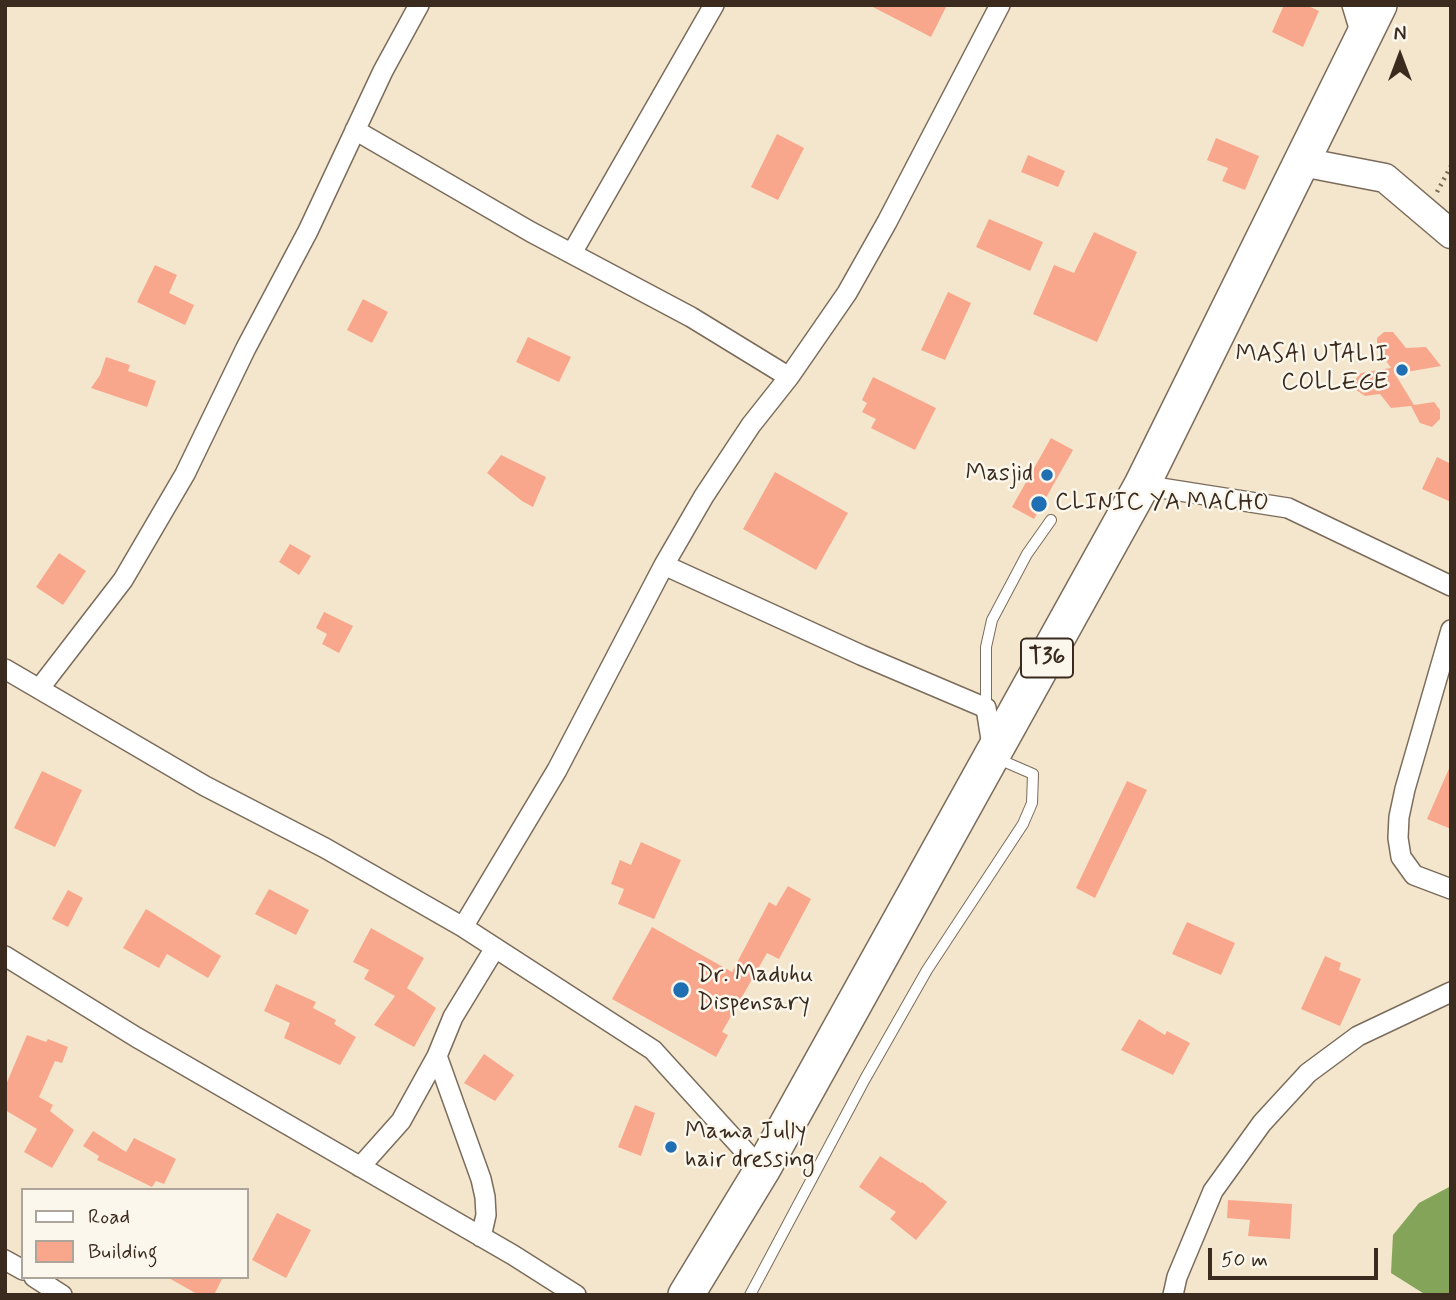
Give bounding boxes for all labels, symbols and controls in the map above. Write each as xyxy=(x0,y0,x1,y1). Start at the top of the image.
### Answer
north arrow xyxy=(1365,21,1435,91)
text: N xyxy=(1394,22,1406,47)
place label: MASAI UTALII COLLEGE xyxy=(1235,342,1388,398)
marker: MASAI UTALII COLLEGE xyxy=(1394,362,1410,378)
place label: Masjid xyxy=(966,461,1033,489)
marker: Masjid xyxy=(1039,467,1055,483)
place label: CLINIC YA MACHO xyxy=(1055,490,1269,518)
marker: CLINIC YA MACHO xyxy=(1029,494,1049,514)
road number: T36 xyxy=(1021,638,1073,678)
place label: Dr. Maduhu Dispensary xyxy=(697,962,813,1018)
marker: Dr. Maduhu Dispensary xyxy=(671,980,691,1000)
place label: Mama Jully hair dressing xyxy=(685,1119,815,1175)
marker: Mama Jully hair dressing xyxy=(663,1139,679,1155)
legend xyxy=(21,1188,248,1279)
text: Road xyxy=(88,1203,130,1231)
scale bar xyxy=(1211,1234,1381,1278)
text: Building xyxy=(88,1238,158,1266)
text: 50 m xyxy=(1221,1246,1268,1274)

